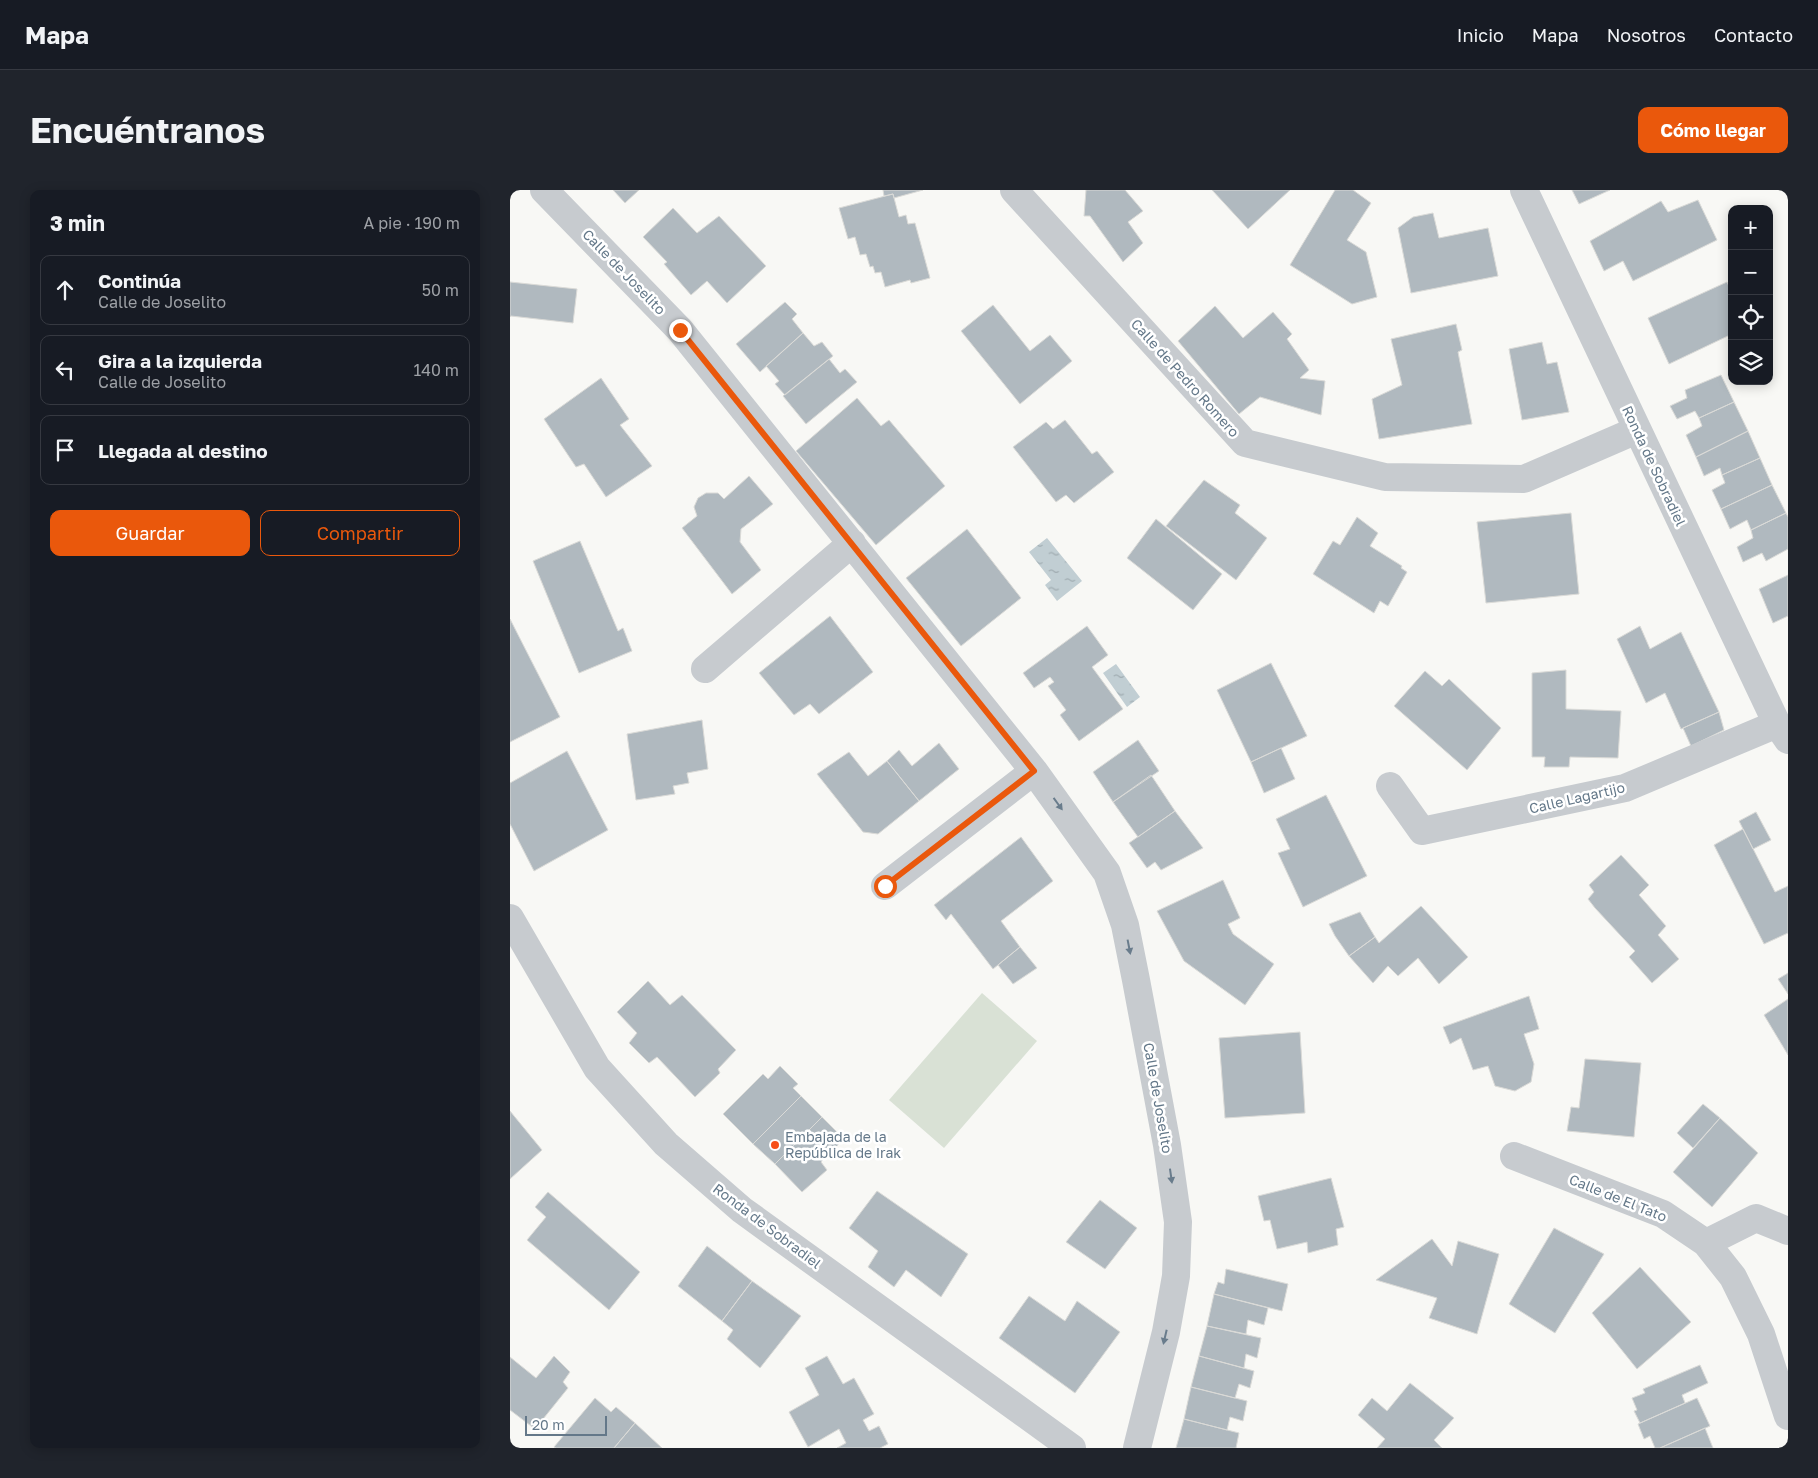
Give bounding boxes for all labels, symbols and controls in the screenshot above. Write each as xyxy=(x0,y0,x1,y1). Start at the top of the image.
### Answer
text: Mapa xyxy=(25,20,89,49)
text: Inicio xyxy=(1457,24,1504,46)
text: Mapa xyxy=(1532,24,1579,46)
text: Nosotros xyxy=(1607,24,1686,46)
text: Contacto xyxy=(1714,24,1793,46)
button: Cómo llegar xyxy=(1638,107,1788,153)
text: Encuéntranos xyxy=(30,109,265,151)
map controls xyxy=(1728,205,1773,385)
button: + xyxy=(1728,205,1773,250)
text: 3 min xyxy=(50,210,105,236)
text: A pie · 190 m xyxy=(364,213,460,233)
street label: Calle de Joselito xyxy=(579,225,669,318)
button: − xyxy=(1728,250,1773,295)
text: Continúa xyxy=(98,269,181,292)
icon: ahead xyxy=(51,276,79,304)
text: 50 m xyxy=(422,280,459,300)
text: Calle de Joselito xyxy=(98,292,226,312)
button: locate xyxy=(1728,295,1773,340)
street label: Calle de Pedro Romero xyxy=(1128,315,1243,440)
route end xyxy=(669,319,692,342)
button: layers xyxy=(1728,340,1773,385)
text: Gira a la izquierda xyxy=(98,349,262,372)
icon: left xyxy=(51,356,79,384)
text: 140 m xyxy=(413,360,459,380)
text: Calle de Joselito xyxy=(98,372,226,392)
street label: Ronda de Sobradiel xyxy=(1619,403,1690,529)
icon: arrive xyxy=(51,436,79,464)
text: Llegada al destino xyxy=(98,439,268,462)
button: Guardar xyxy=(50,510,250,556)
button: Compartir xyxy=(260,510,460,556)
street label: Calle Lagartijo xyxy=(1527,778,1626,817)
one-way arrow xyxy=(1053,797,1063,811)
route start xyxy=(874,875,897,898)
one-way arrow xyxy=(1126,940,1134,956)
street label: Calle de Joselito xyxy=(1140,1041,1177,1155)
place label: Embajada de la República de Irak xyxy=(785,1128,901,1161)
marker: Embajada de la República de Irak xyxy=(769,1139,781,1151)
one-way arrow xyxy=(1168,1168,1176,1184)
street label: Calle de El Tato xyxy=(1567,1170,1669,1225)
street label: Ronda de Sobradiel xyxy=(710,1179,825,1272)
one-way arrow xyxy=(1161,1329,1169,1344)
scale bar xyxy=(525,1413,608,1436)
text: 20 m xyxy=(532,1416,565,1433)

